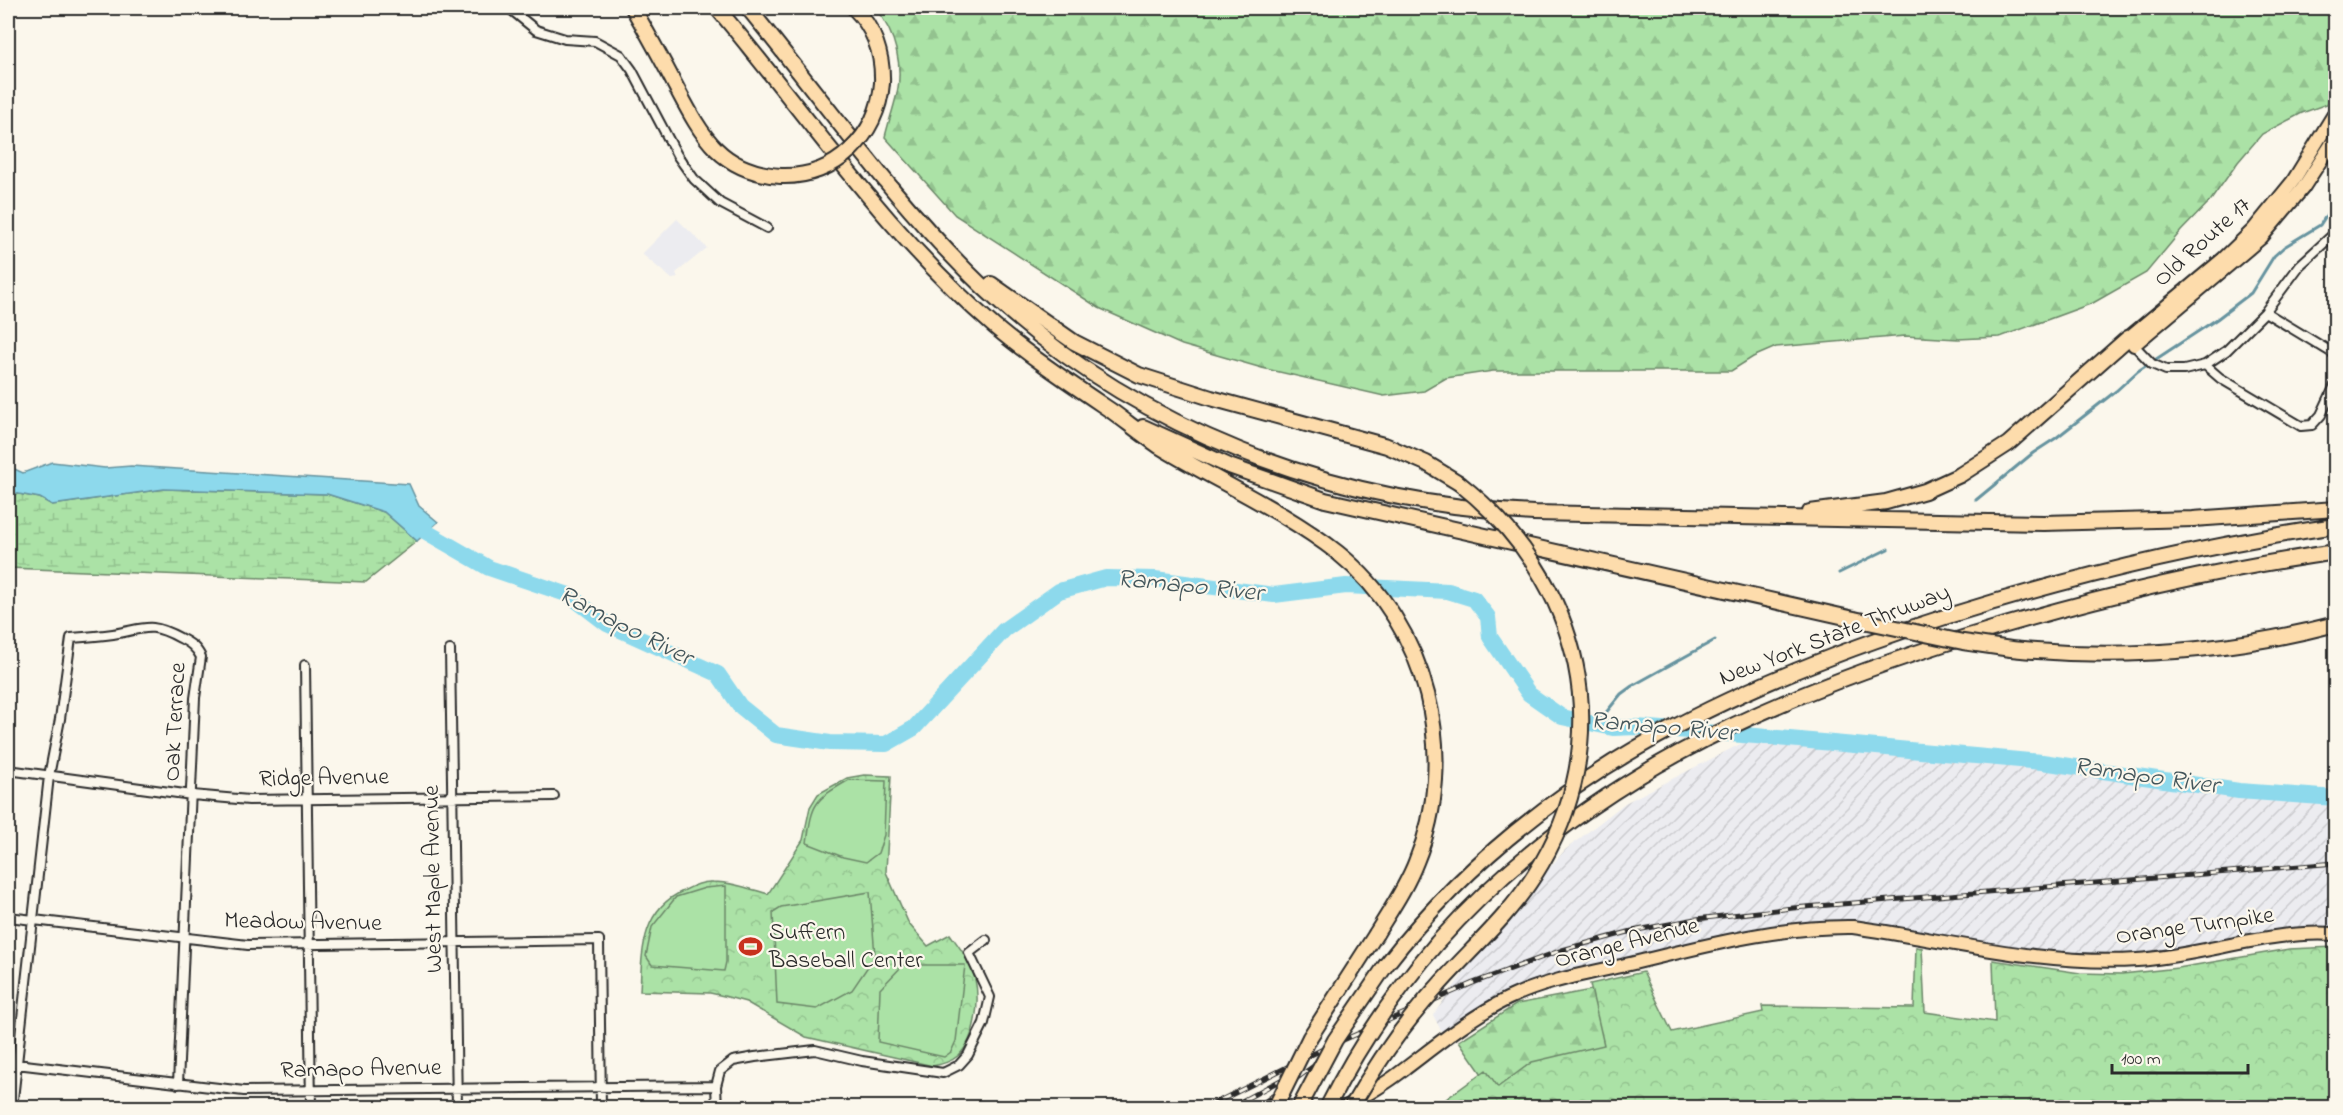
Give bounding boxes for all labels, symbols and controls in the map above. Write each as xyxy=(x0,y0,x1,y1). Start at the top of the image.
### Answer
street label: Old Route 17 xyxy=(2146,189,2260,297)
water label: Ramapo River xyxy=(1115,560,1268,614)
street label: New York State Thruway xyxy=(1714,576,1956,697)
water label: Ramapo River xyxy=(551,577,701,678)
street label: Oak Terrace xyxy=(155,661,197,782)
water label: Ramapo River xyxy=(1588,703,1740,754)
water label: Ramapo River xyxy=(2071,748,2224,806)
street label: Ridge Avenue xyxy=(259,760,390,798)
street label: West Maple Avenue xyxy=(415,784,453,973)
street label: Orange Turnpike xyxy=(2114,899,2277,955)
street label: Meadow Avenue xyxy=(224,904,382,942)
street label: Orange Avenue xyxy=(1551,909,1703,979)
place label: Suffern Baseball Center xyxy=(768,916,923,979)
sports icon: Suffern Baseball Center xyxy=(738,934,764,960)
scale bar xyxy=(2112,1037,2248,1075)
text: 100 m xyxy=(2121,1047,2161,1073)
street label: Ramapo Avenue xyxy=(280,1051,442,1089)

